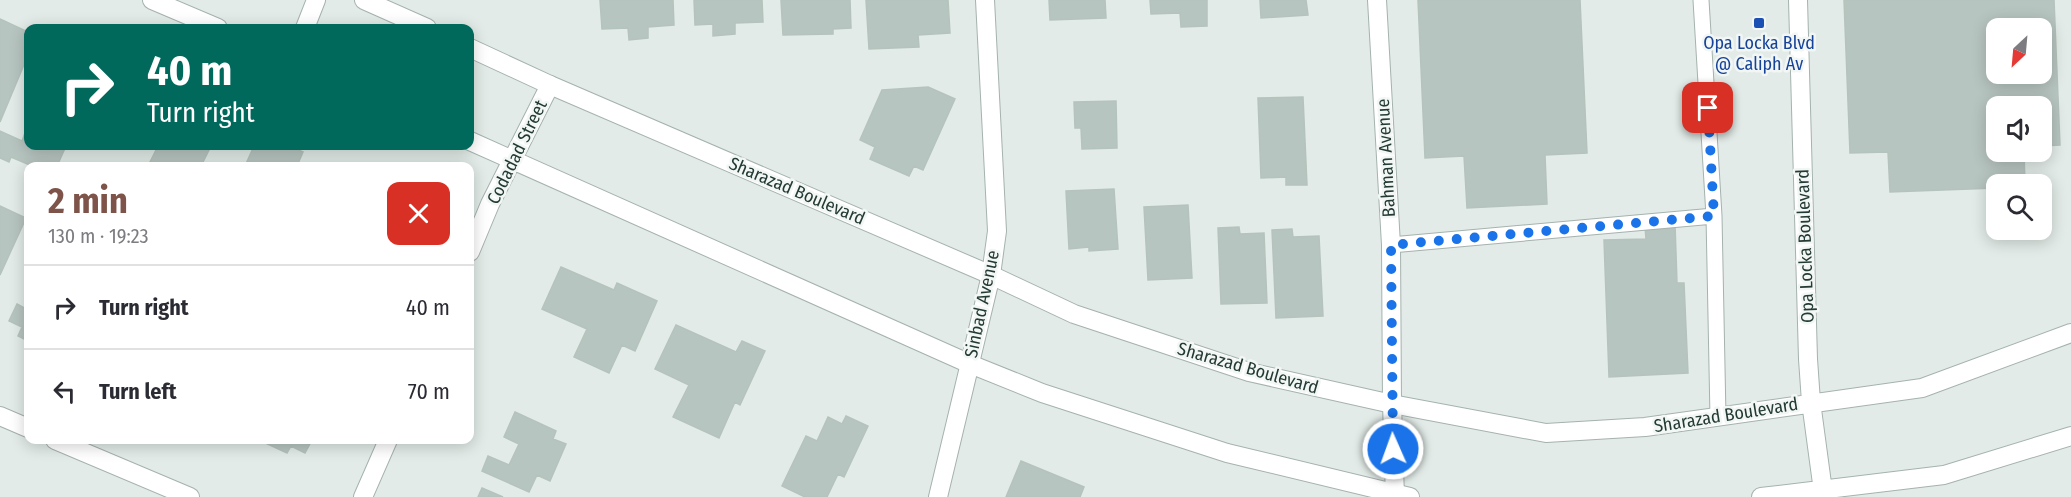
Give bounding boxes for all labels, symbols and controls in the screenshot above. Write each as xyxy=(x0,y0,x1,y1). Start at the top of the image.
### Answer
marker: Opa Locka Blvd @ Caliph Av xyxy=(1752,16,1766,30)
north arrow xyxy=(1986,18,2052,84)
map controls xyxy=(1986,18,2052,240)
place label: Opa Locka Blvd @ Caliph Av xyxy=(1703,32,1815,75)
text: 40 m xyxy=(147,46,232,96)
icon: right xyxy=(48,48,126,126)
pin xyxy=(1682,82,1733,133)
icon: arrive xyxy=(1691,91,1724,124)
street label: Codadad Street xyxy=(482,96,552,208)
button: sound xyxy=(1986,96,2052,162)
text: Turn right xyxy=(147,97,255,129)
street label: Bahman Avenue xyxy=(1372,98,1400,218)
street label: Sharazad Boulevard xyxy=(726,152,868,230)
street label: Opa Locka Boulevard xyxy=(1791,169,1819,323)
button: search xyxy=(1986,174,2052,240)
text: 2 min xyxy=(48,179,128,223)
button: close xyxy=(387,182,450,245)
text: 130 m · 19:23 xyxy=(48,224,149,248)
street label: Sinbad Avenue xyxy=(960,248,1004,360)
icon: right xyxy=(48,291,81,324)
text: Turn right xyxy=(99,294,188,321)
text: 40 m xyxy=(406,294,450,321)
street label: Sharazad Boulevard xyxy=(1175,337,1321,399)
icon: left xyxy=(48,375,81,408)
text: Turn left xyxy=(99,378,177,405)
text: 70 m xyxy=(408,378,450,405)
street label: Sharazad Boulevard xyxy=(1652,393,1800,437)
position arrow xyxy=(1361,417,1425,481)

